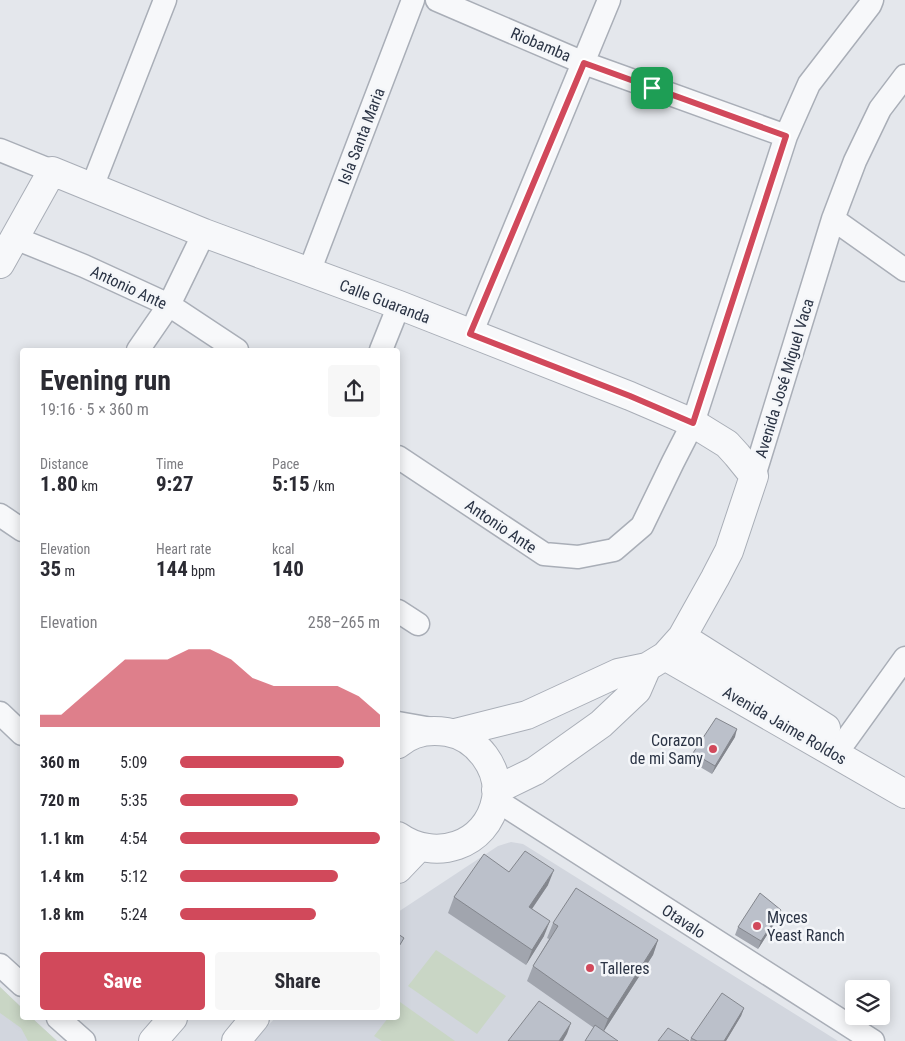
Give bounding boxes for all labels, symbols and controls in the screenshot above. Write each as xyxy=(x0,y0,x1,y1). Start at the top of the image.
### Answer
street label: Riobamba xyxy=(508,23,574,66)
pin xyxy=(631,67,673,109)
icon: arrive xyxy=(638,74,666,102)
street label: Isla Santa Maria xyxy=(334,85,389,187)
street label: Antonio Ante xyxy=(88,262,170,313)
street label: Calle Guaranda xyxy=(337,275,433,327)
street label: Avenida José Miguel Vaca xyxy=(751,296,818,460)
text: Evening run xyxy=(40,364,171,397)
button: share xyxy=(328,365,380,417)
text: 19:16 · 5 × 360 m xyxy=(40,400,149,419)
text: Distance xyxy=(40,456,88,472)
text: Time xyxy=(156,456,184,472)
text: Pace xyxy=(272,456,299,472)
text: 1.80 xyxy=(40,472,78,496)
text: 9:27 xyxy=(156,472,194,496)
text: 5:15 xyxy=(272,472,310,496)
text: km xyxy=(78,478,98,494)
text: /km xyxy=(310,478,335,494)
street label: Antonio Ante xyxy=(461,496,540,557)
text: Elevation xyxy=(40,541,90,557)
text: Heart rate xyxy=(156,541,211,557)
text: kcal xyxy=(272,541,295,557)
text: 35 xyxy=(40,557,61,581)
text: 144 xyxy=(156,557,188,581)
text: 140 xyxy=(272,557,304,581)
text: m xyxy=(61,563,75,579)
text: bpm xyxy=(188,563,215,579)
text: Elevation xyxy=(40,613,98,632)
text: 258–265 m xyxy=(308,613,380,632)
street label: Avenida Jaime Roldos xyxy=(720,682,850,769)
place label: Corazon de mi Samy xyxy=(630,731,703,768)
marker: Corazon de mi Samy xyxy=(707,743,719,755)
text: 360 m xyxy=(40,753,80,772)
text: 5:09 xyxy=(120,753,147,772)
text: 720 m xyxy=(40,791,80,810)
text: 5:35 xyxy=(120,791,147,810)
text: 1.1 km xyxy=(40,829,84,848)
text: 4:54 xyxy=(120,829,147,848)
text: 1.4 km xyxy=(40,867,84,886)
text: 5:12 xyxy=(120,867,147,886)
street label: Otavalo xyxy=(658,900,709,942)
text: 1.8 km xyxy=(40,905,84,924)
text: 5:24 xyxy=(120,905,147,924)
place label: Myces Yeast Ranch xyxy=(767,908,845,945)
marker: Myces Yeast Ranch xyxy=(751,920,763,932)
button: Save xyxy=(40,952,205,1010)
button: Share xyxy=(215,952,380,1010)
place label: Talleres xyxy=(600,959,649,978)
marker: Talleres xyxy=(584,962,596,974)
map controls xyxy=(845,980,890,1025)
button: layers xyxy=(845,980,890,1025)

